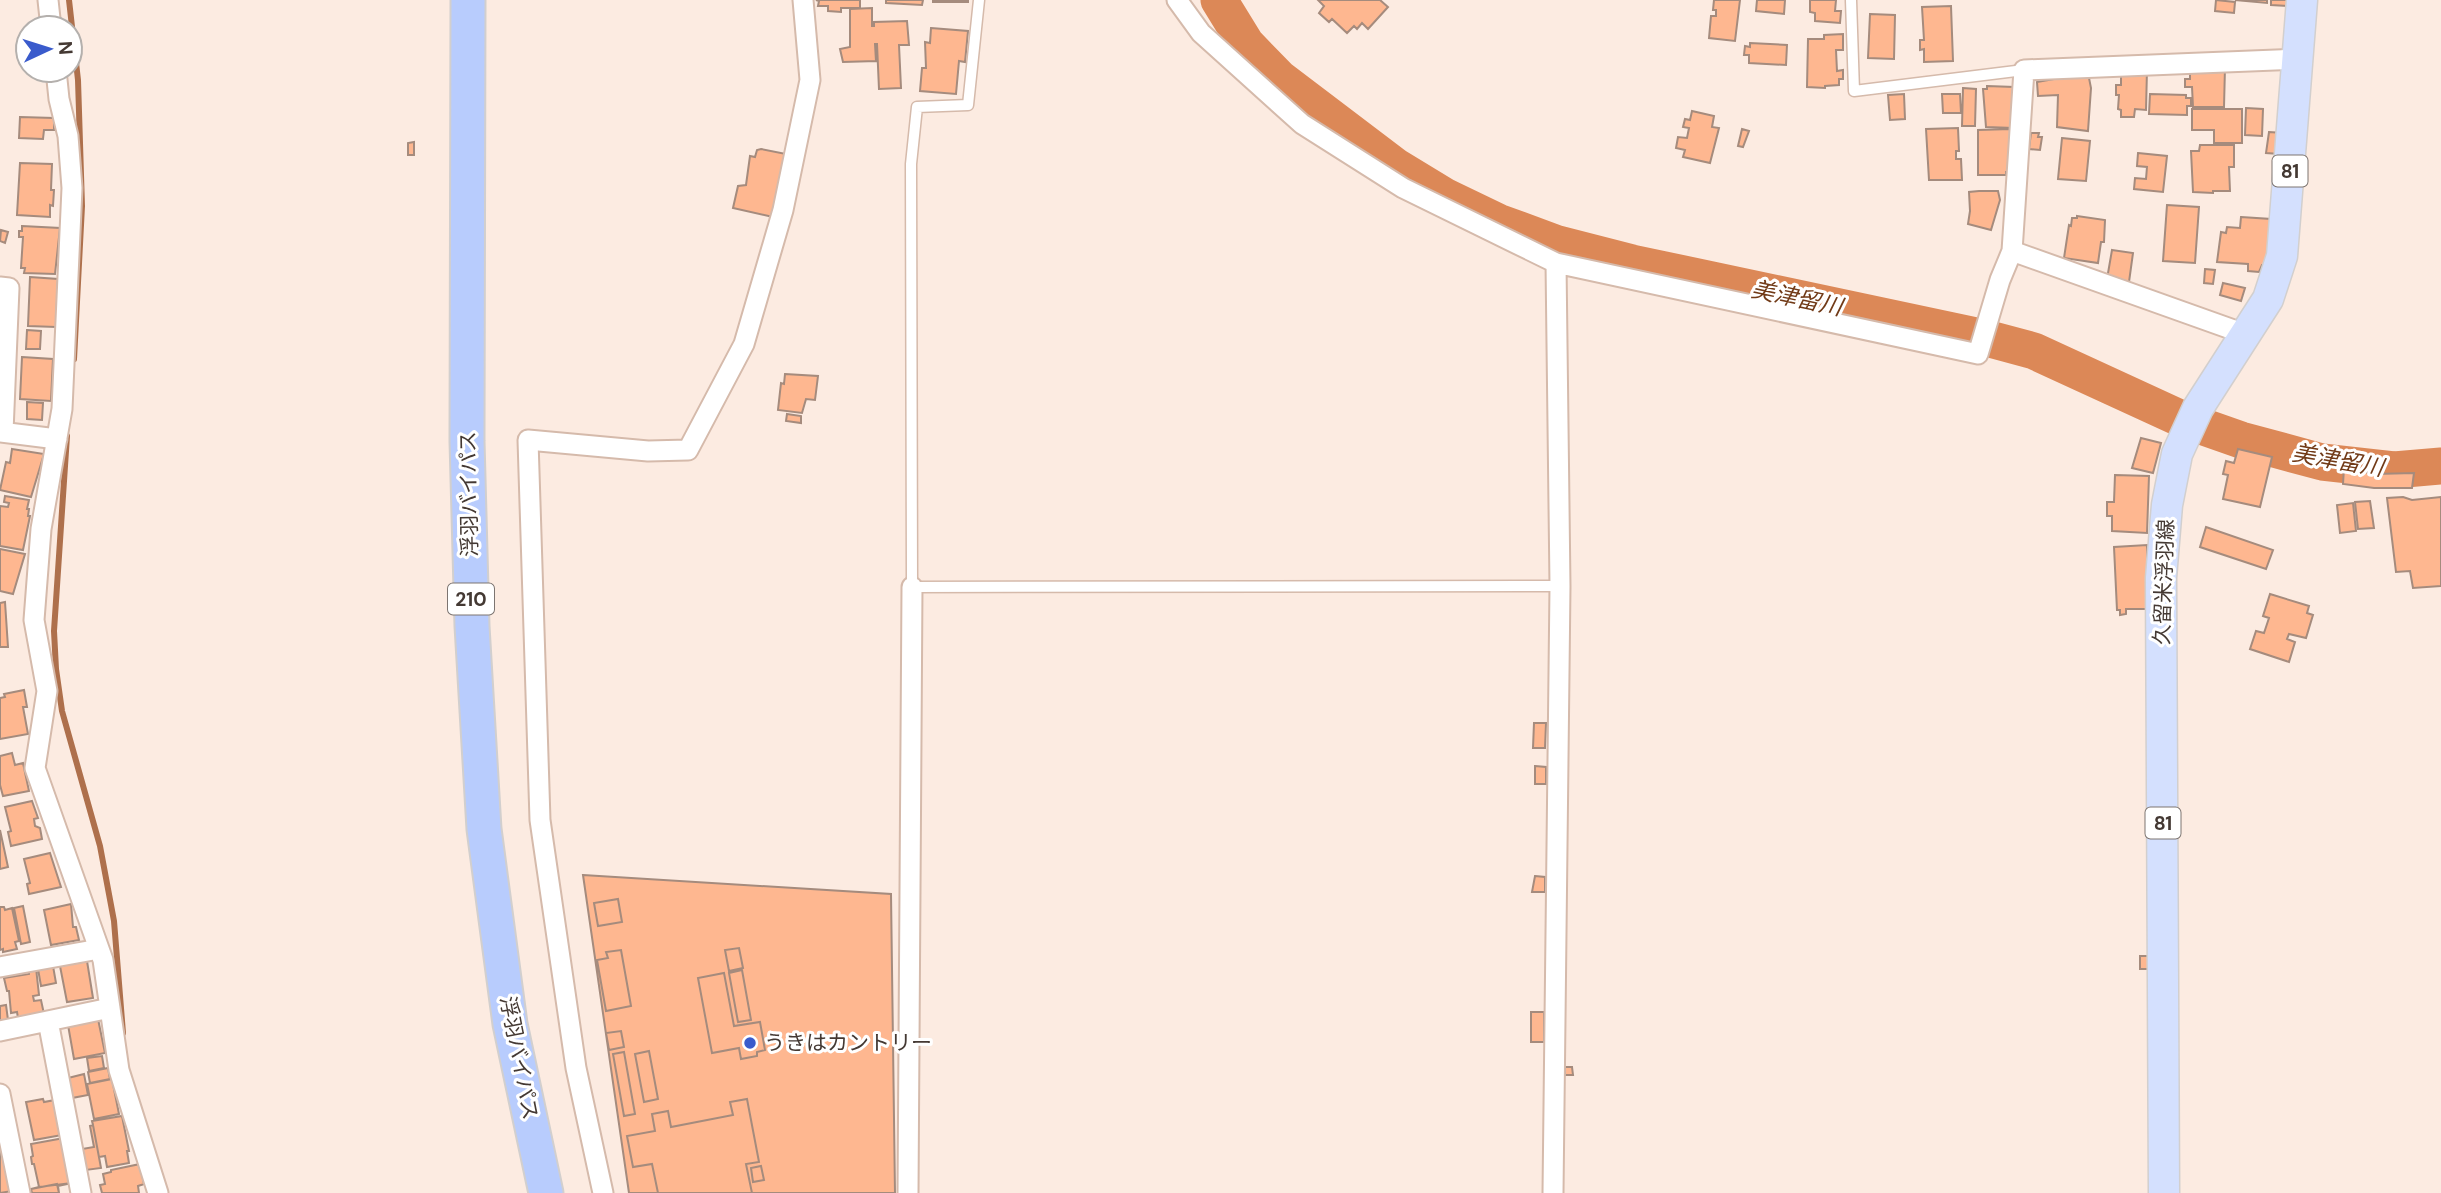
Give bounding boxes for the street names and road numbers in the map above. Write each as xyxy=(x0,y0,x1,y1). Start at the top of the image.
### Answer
road number: 81 xyxy=(2272,155,2308,186)
street label: 浮羽バイパス xyxy=(454,431,484,557)
street label: 久留米浮羽線 xyxy=(2148,519,2180,645)
road number: 210 xyxy=(448,584,494,614)
road number: 81 xyxy=(2146,808,2180,838)
street label: 浮羽バイパス xyxy=(493,994,545,1122)

